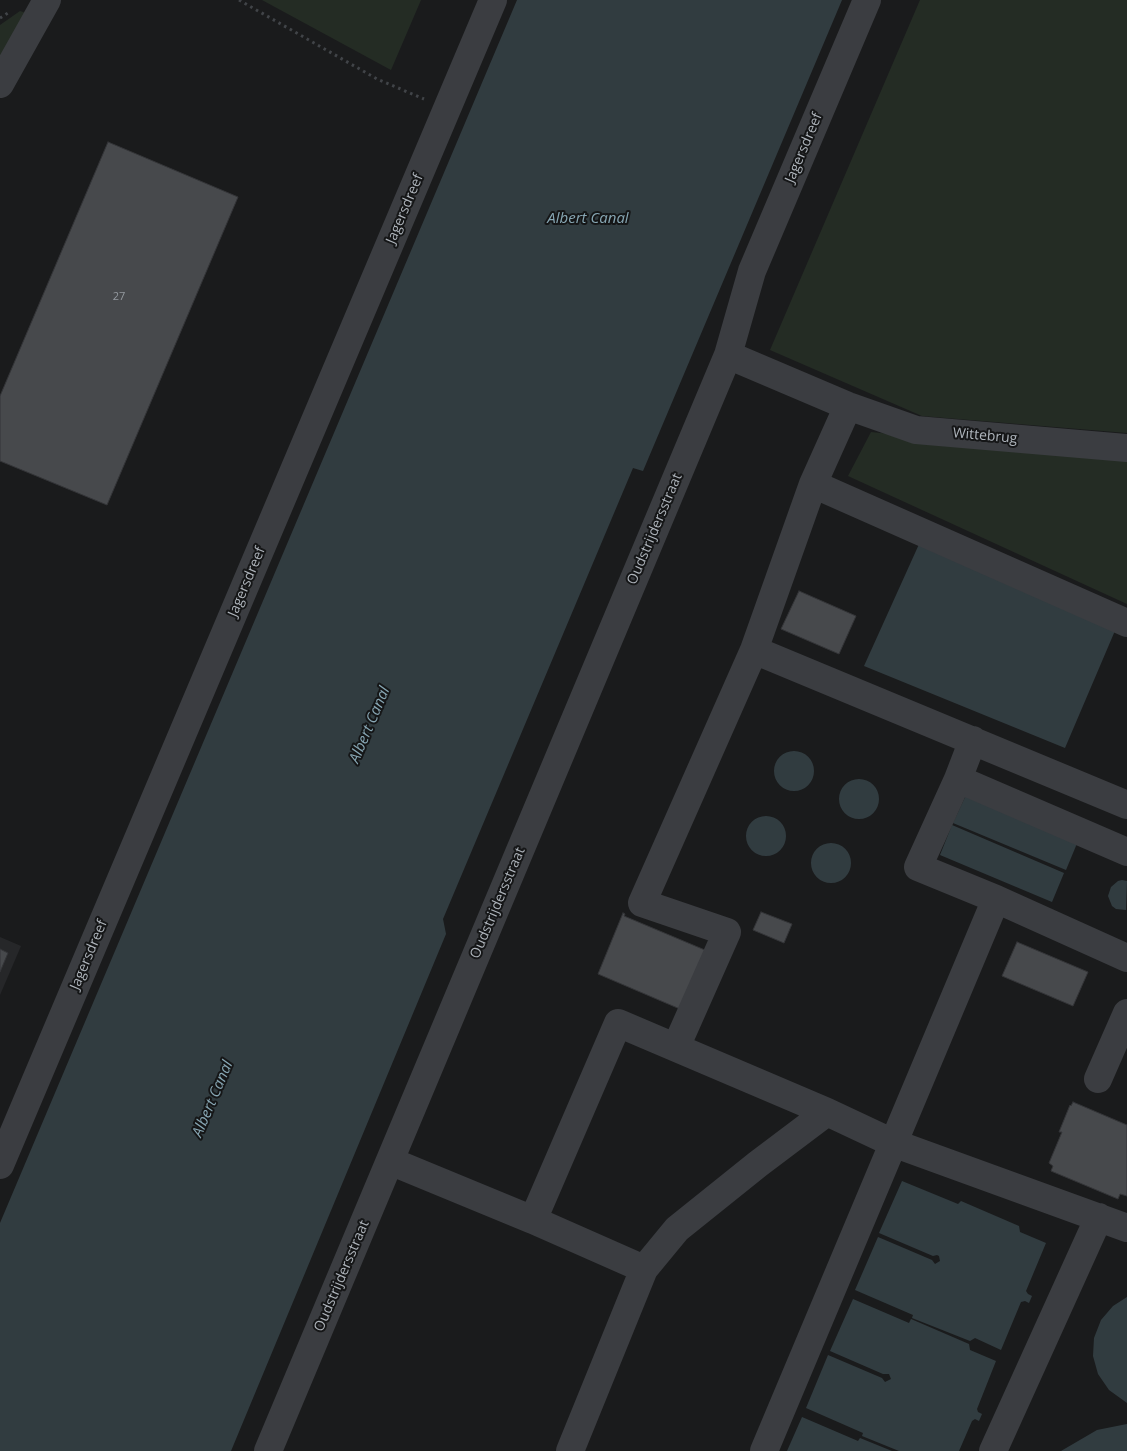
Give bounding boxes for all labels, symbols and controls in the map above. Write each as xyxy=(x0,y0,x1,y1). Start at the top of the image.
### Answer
street label: Jagersdreef xyxy=(782,111,826,185)
street label: Jagersdreef xyxy=(383,172,427,246)
water label: Albert Canal xyxy=(547,210,629,228)
house number: 27 xyxy=(113,290,125,304)
street label: Wittebrug xyxy=(952,425,1018,447)
street label: Oudstrijdersstraat xyxy=(624,471,686,587)
street label: Jagersdreef xyxy=(225,545,269,619)
water label: Albert Canal xyxy=(346,684,394,766)
street label: Oudstrijdersstraat xyxy=(467,845,529,961)
street label: Jagersdreef xyxy=(67,918,111,992)
water label: Albert Canal xyxy=(189,1058,237,1140)
street label: Oudstrijdersstraat xyxy=(311,1218,373,1334)

